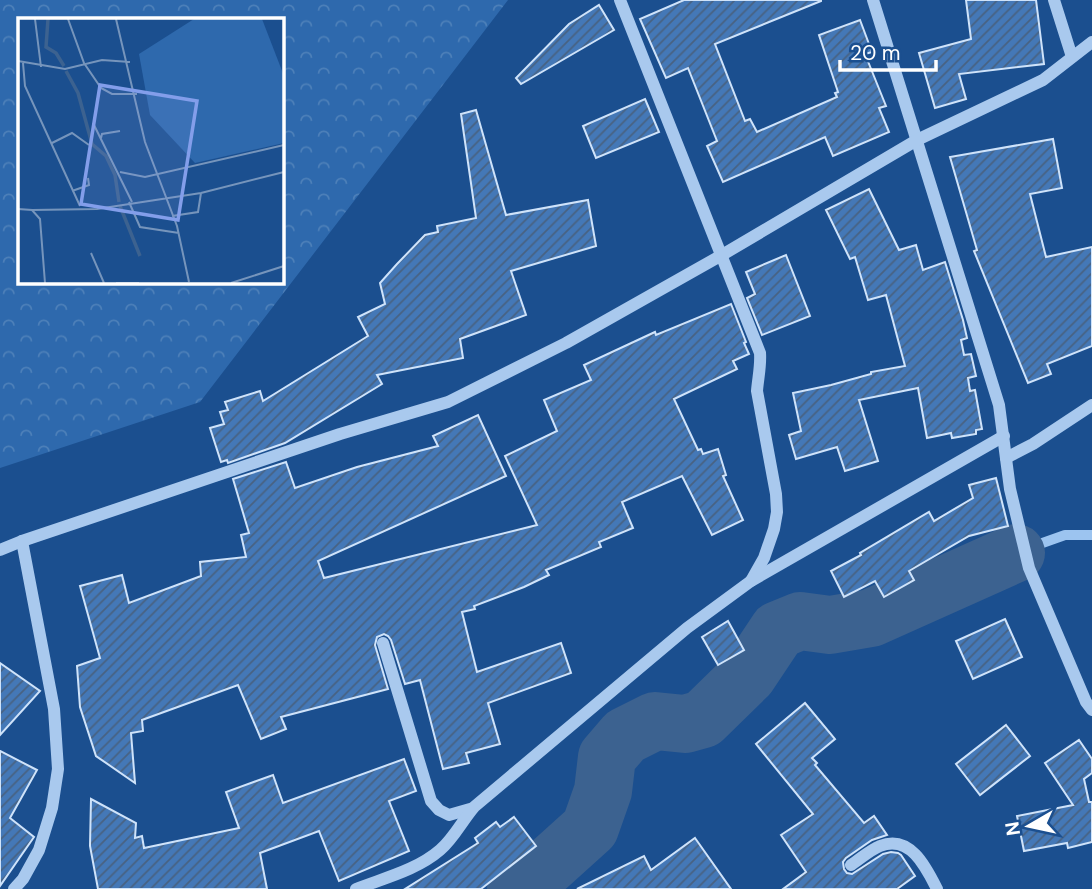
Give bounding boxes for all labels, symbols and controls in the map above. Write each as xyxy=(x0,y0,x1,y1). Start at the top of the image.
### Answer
inset map xyxy=(18,18,284,284)
scale bar xyxy=(840,28,936,72)
text: 20 m xyxy=(850,39,901,67)
north arrow xyxy=(994,791,1064,861)
text: N xyxy=(999,820,1026,837)

